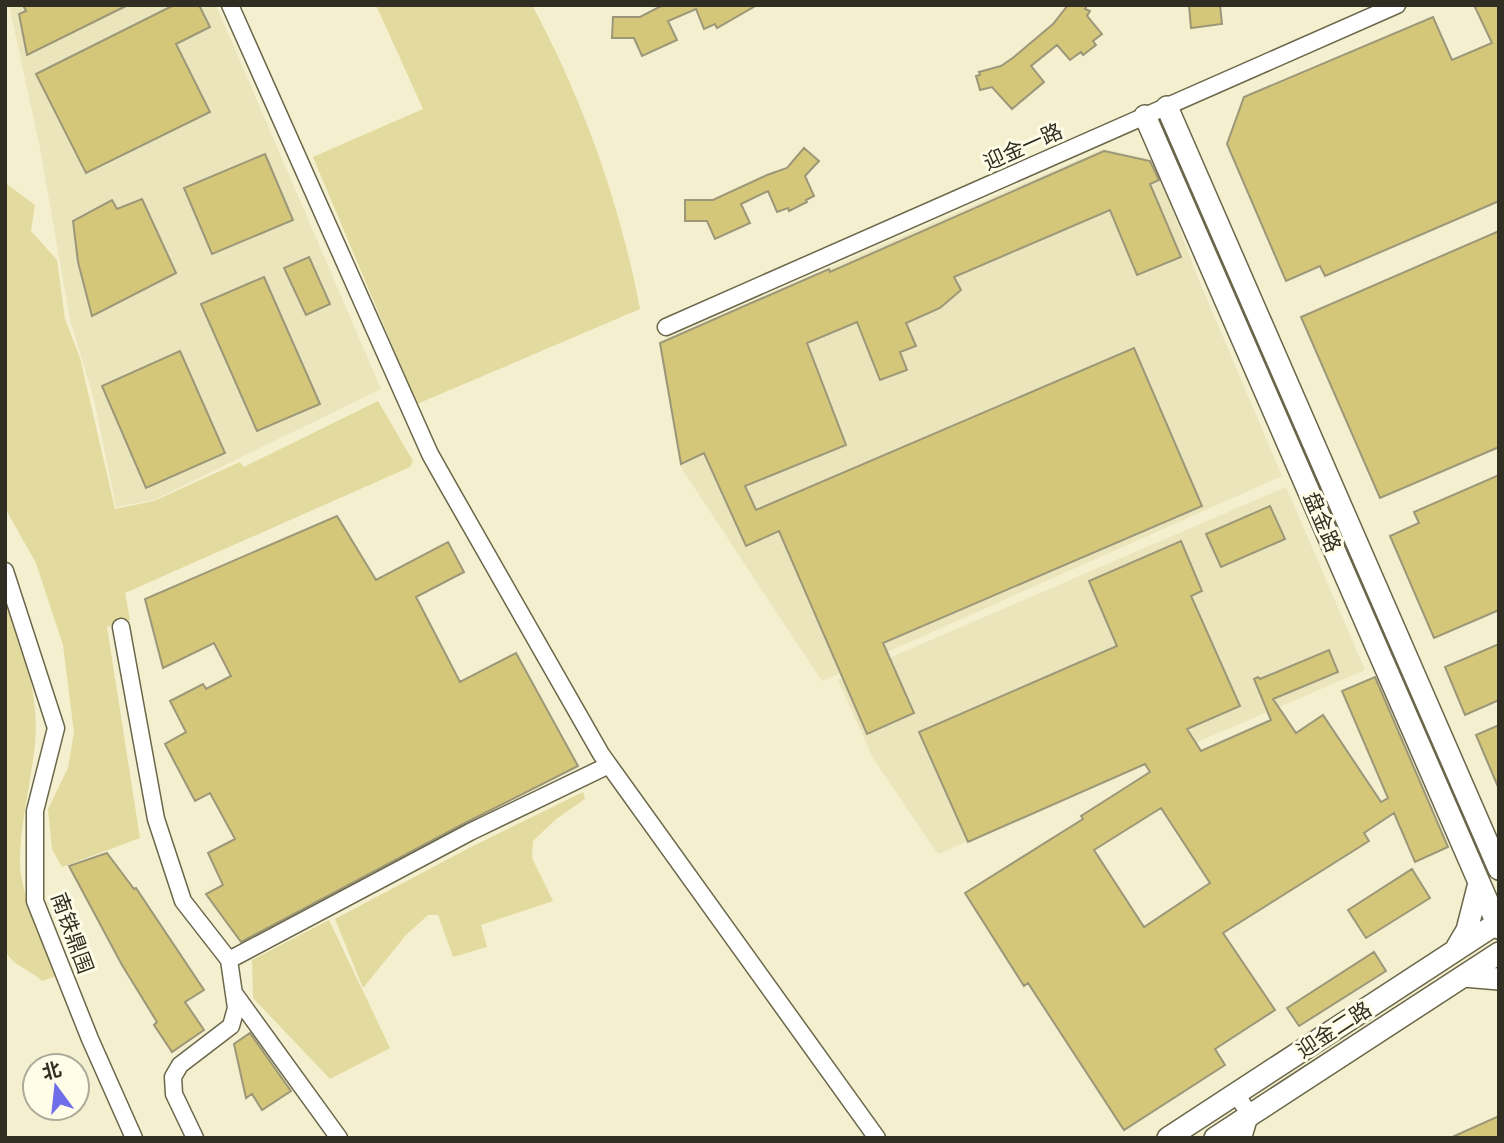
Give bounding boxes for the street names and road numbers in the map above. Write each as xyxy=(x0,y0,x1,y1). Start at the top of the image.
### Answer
street label: 迎金一路 xyxy=(979,116,1067,176)
street label: 盘金路 xyxy=(1298,487,1348,556)
street label: 南铁鼎围 xyxy=(45,888,100,977)
street label: 迎金二路 xyxy=(1291,995,1376,1064)

